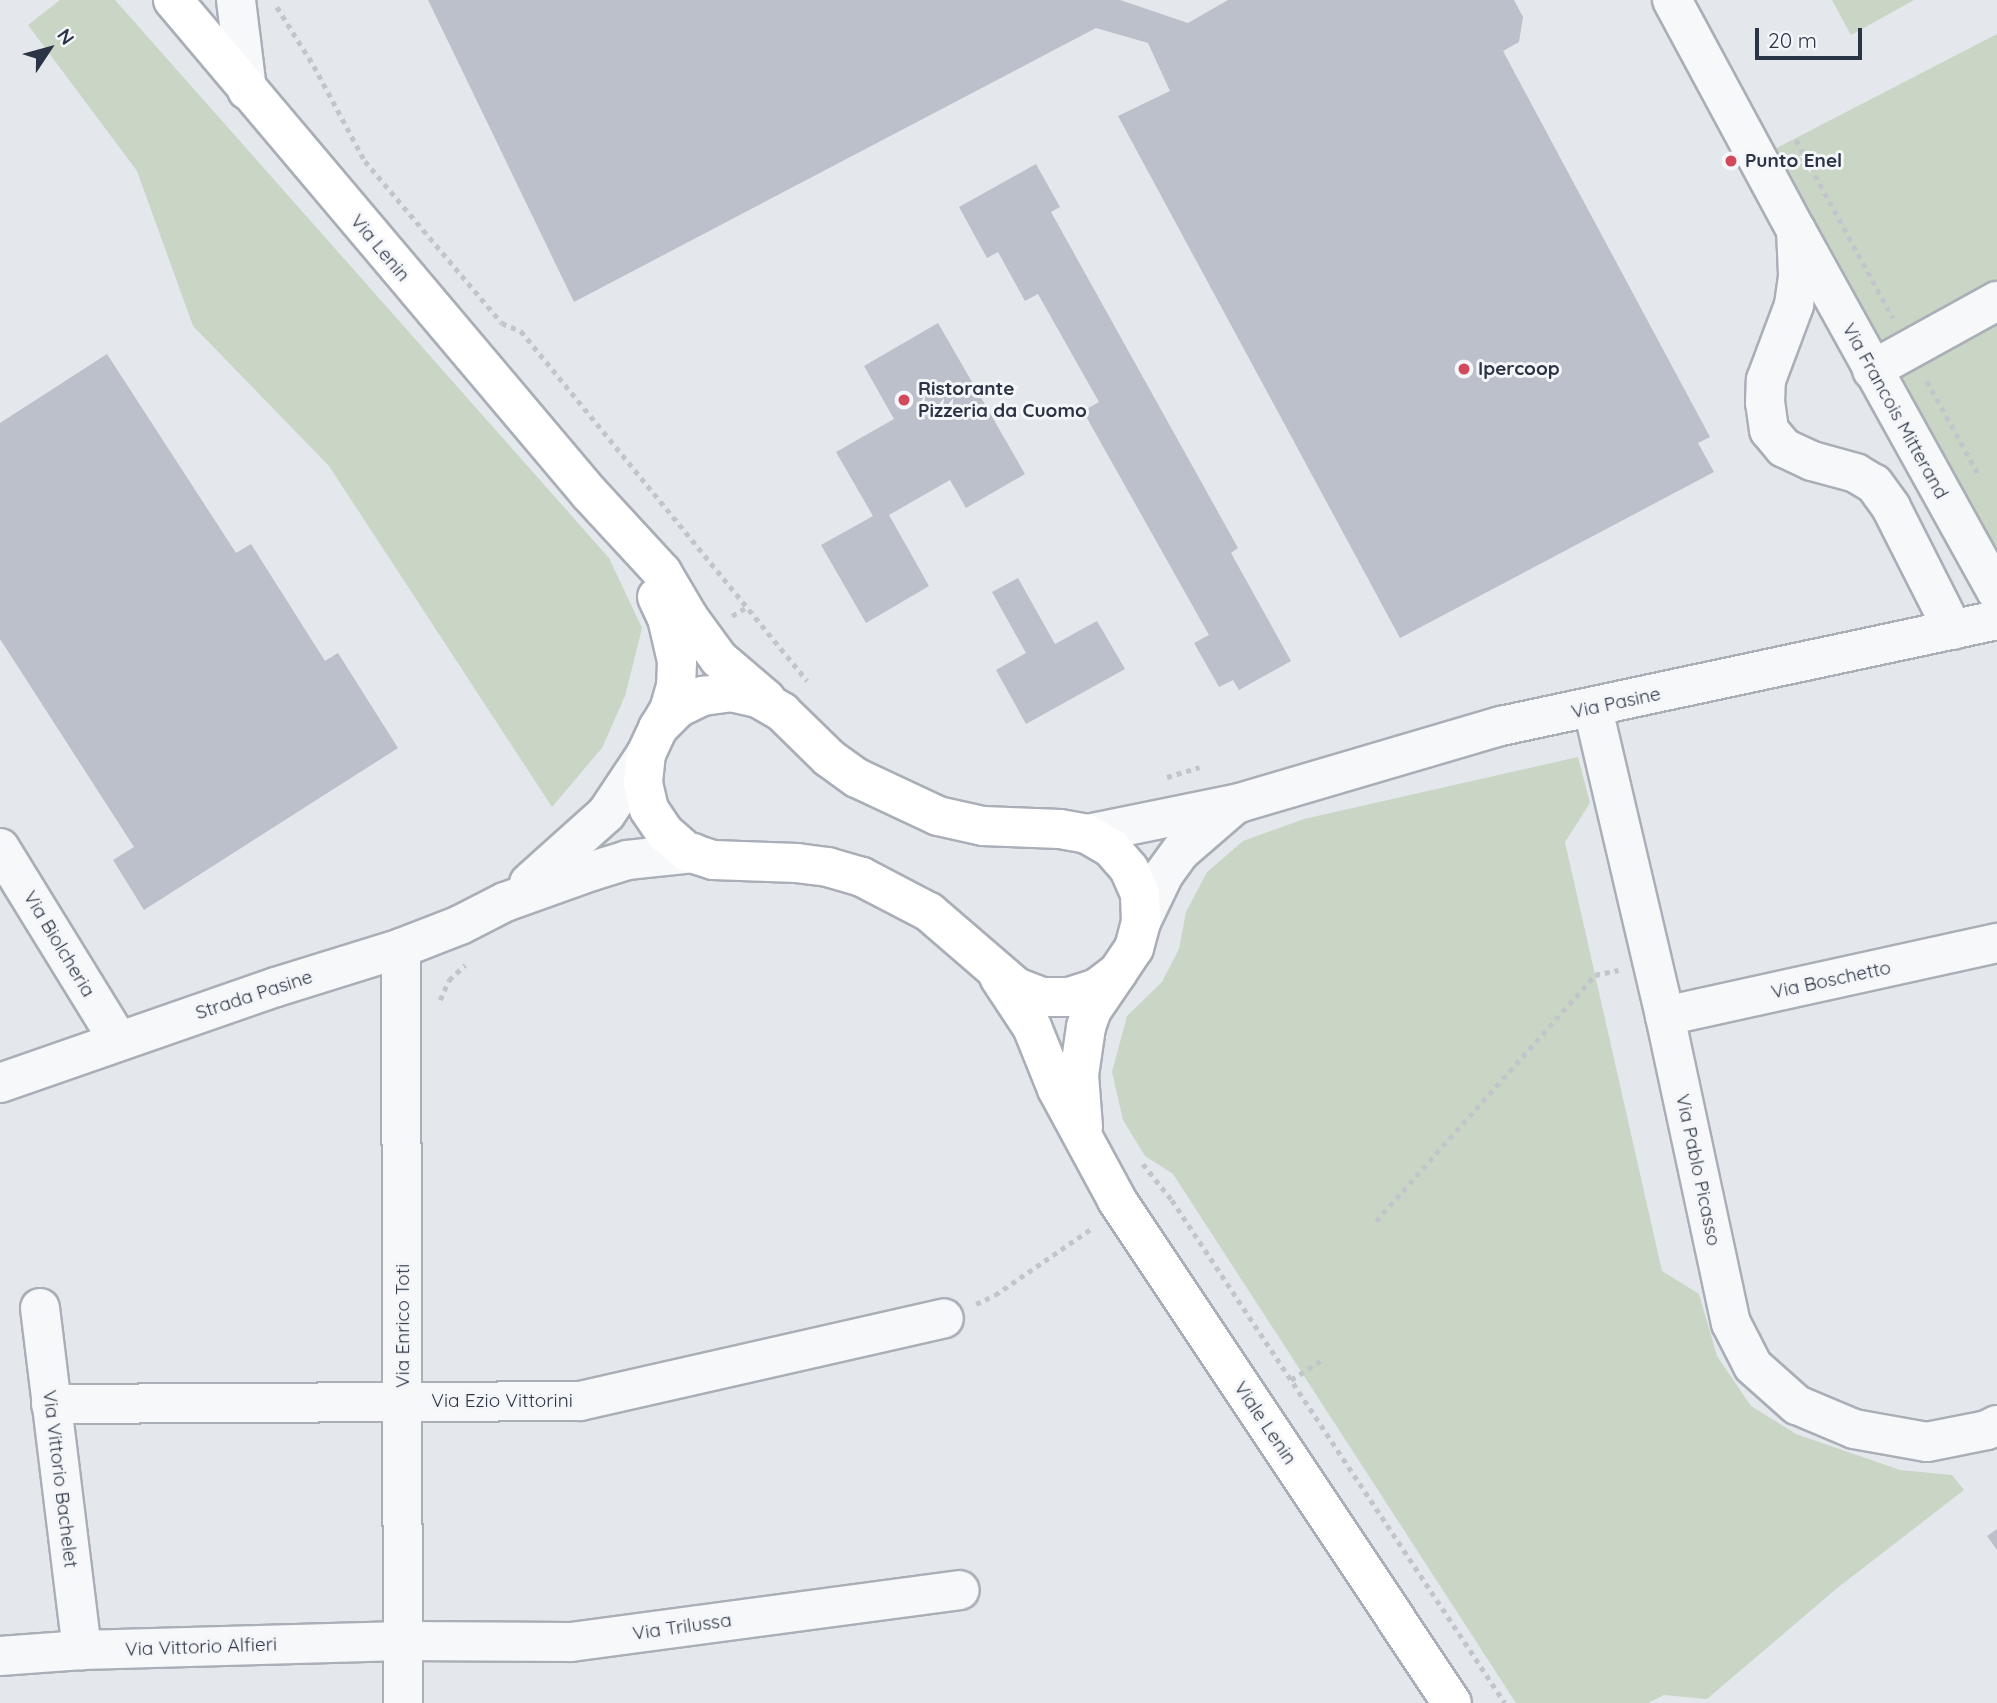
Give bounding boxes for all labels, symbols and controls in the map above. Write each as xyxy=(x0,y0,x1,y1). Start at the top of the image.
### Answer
north arrow xyxy=(14,14,84,84)
scale bar xyxy=(1759,14,1866,58)
text: N xyxy=(52,24,80,49)
text: 20 m xyxy=(1768,27,1817,53)
place label: Punto Enel xyxy=(1745,150,1842,172)
marker: Punto Enel xyxy=(1723,153,1739,169)
street label: Via Lenin xyxy=(345,210,415,286)
street label: Via Francois Mitterand xyxy=(1837,319,1953,503)
place label: Ipercoop xyxy=(1478,358,1560,380)
marker: Ipercoop xyxy=(1456,361,1472,377)
place label: Ristorante Pizzeria da Cuomo xyxy=(918,378,1087,422)
marker: Ristorante Pizzeria da Cuomo xyxy=(896,392,912,408)
street label: Via Pasine xyxy=(1569,682,1663,724)
street label: Via Biolcheria xyxy=(18,887,100,1001)
street label: Via Boschetto xyxy=(1769,956,1893,1004)
street label: Strada Pasine xyxy=(193,965,315,1025)
street label: Via Pablo Picasso xyxy=(1671,1092,1725,1248)
street label: Via Enrico Toti xyxy=(392,1264,414,1388)
street label: Viale Lenin xyxy=(1229,1377,1301,1469)
street label: Via Vittorio Bachelet xyxy=(38,1389,82,1569)
street label: Via Ezio Vittorini xyxy=(431,1390,573,1412)
street label: Via Trilussa xyxy=(631,1609,733,1645)
street label: Via Vittorio Alfieri xyxy=(125,1633,277,1661)

